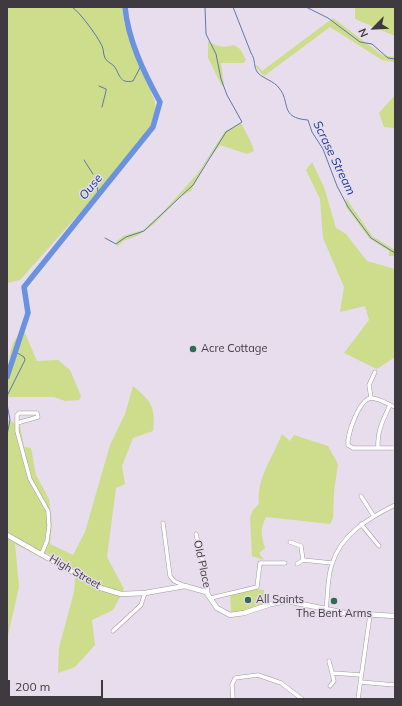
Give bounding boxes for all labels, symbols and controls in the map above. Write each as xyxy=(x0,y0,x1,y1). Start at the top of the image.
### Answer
north arrow xyxy=(354,8,394,48)
text: N xyxy=(355,26,371,40)
water label: Scrase Stream xyxy=(310,119,358,197)
water label: Ouse xyxy=(76,171,106,203)
place label: Acre Cottage xyxy=(201,342,267,356)
marker: Acre Cottage xyxy=(188,344,198,354)
street label: Old Place xyxy=(191,539,213,589)
street label: High Street xyxy=(47,552,103,592)
place label: All Saints xyxy=(256,593,304,607)
marker: All Saints xyxy=(243,595,253,605)
marker: The Bent Arms xyxy=(329,596,339,606)
place label: The Bent Arms xyxy=(296,607,372,621)
scale bar xyxy=(10,672,105,698)
text: 200 m xyxy=(15,679,50,694)

